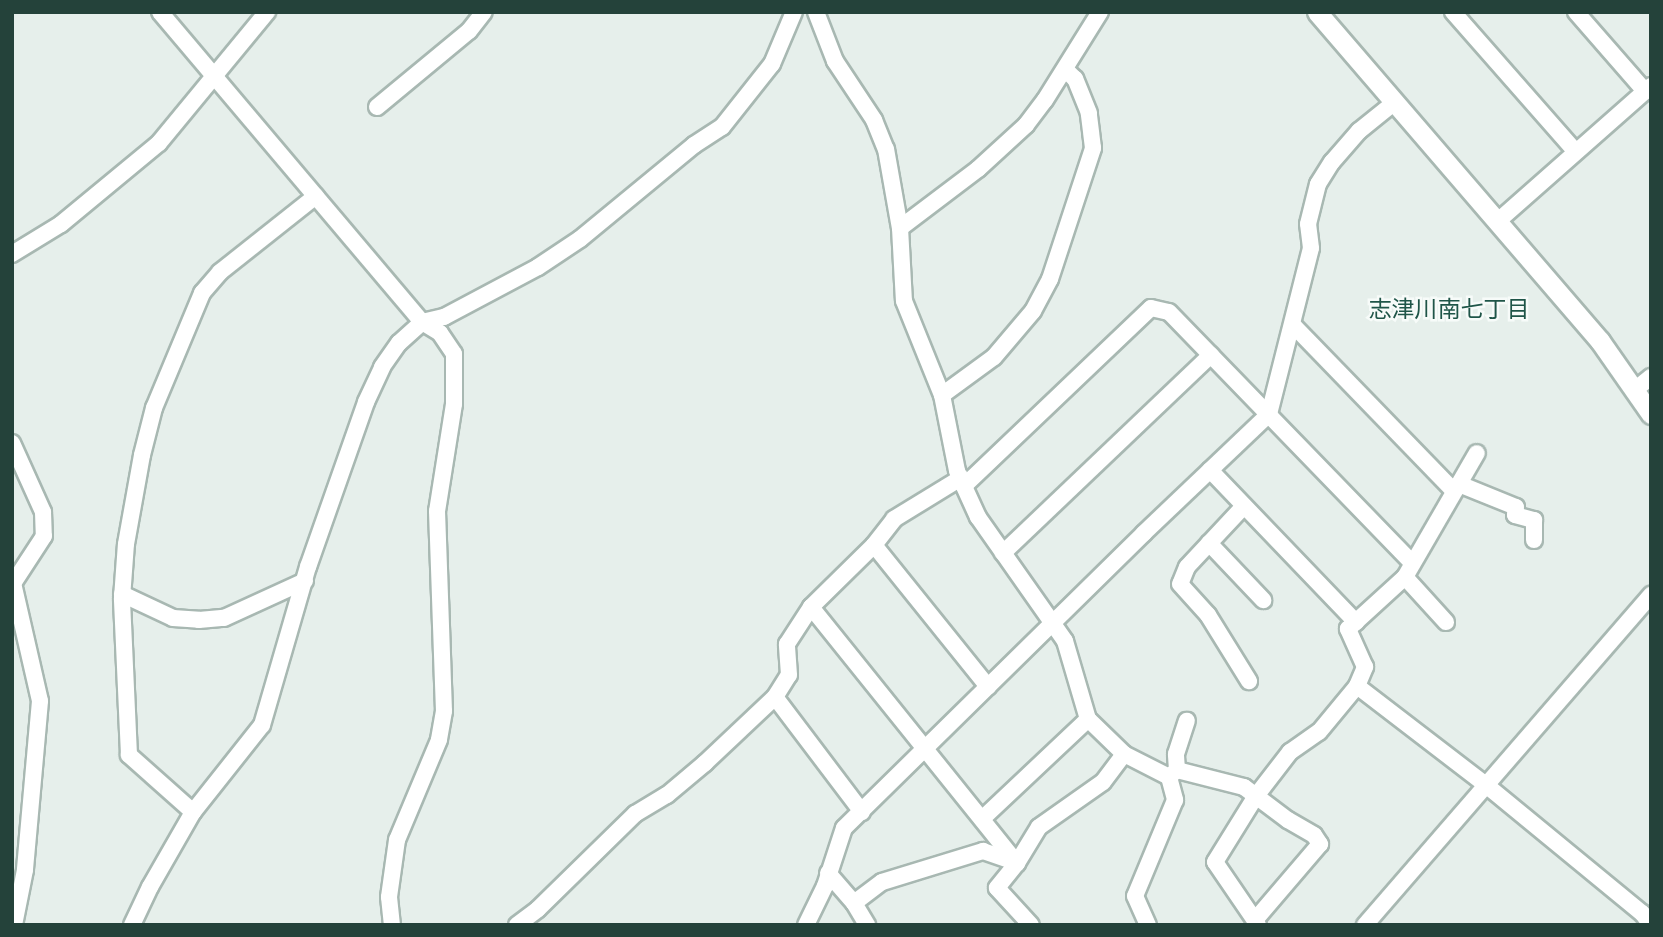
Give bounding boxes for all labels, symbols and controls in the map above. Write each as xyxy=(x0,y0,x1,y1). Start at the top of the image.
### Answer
district label: 志津川南七丁目 xyxy=(1369,294,1529,322)

